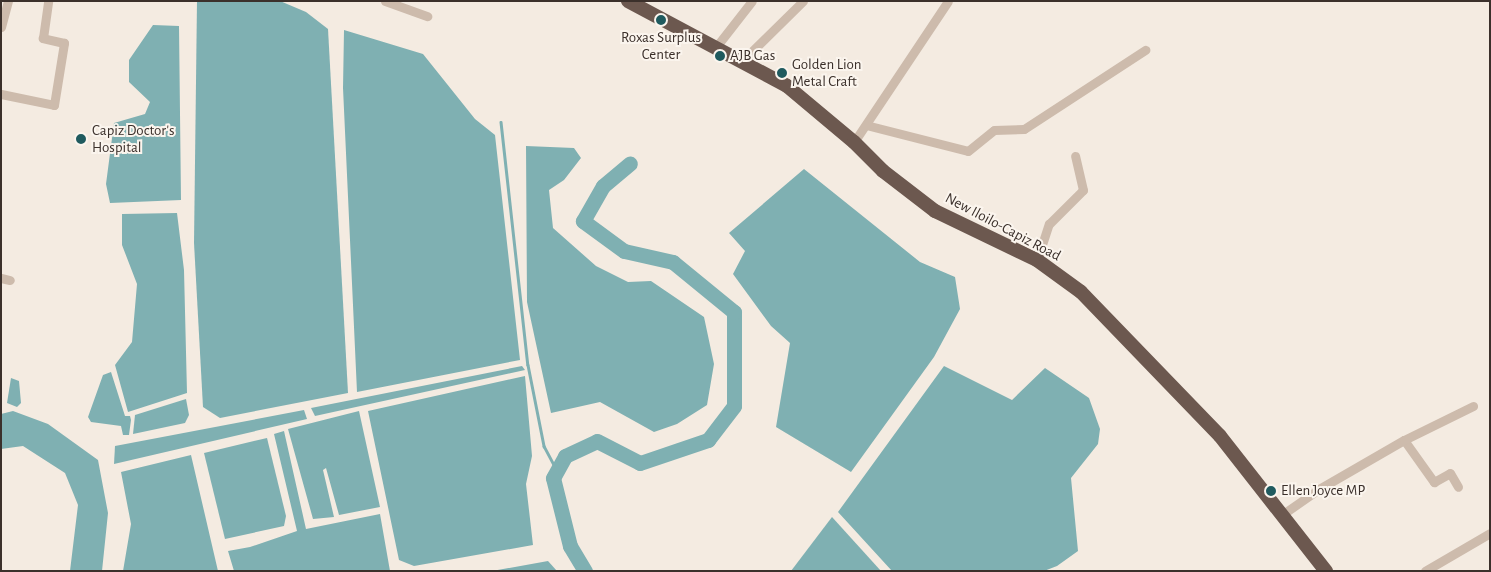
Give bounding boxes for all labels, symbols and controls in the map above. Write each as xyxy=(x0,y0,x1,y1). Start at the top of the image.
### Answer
marker: Roxas Surplus Center xyxy=(655,14,667,26)
place label: Roxas Surplus Center xyxy=(621,28,701,63)
place label: AJB Gas xyxy=(730,47,775,65)
marker: AJB Gas xyxy=(714,50,726,62)
place label: Golden Lion Metal Craft xyxy=(792,55,861,90)
marker: Golden Lion Metal Craft xyxy=(776,67,788,79)
place label: Capiz Doctor's Hospital xyxy=(92,121,174,156)
marker: Capiz Doctor's Hospital xyxy=(74,132,88,146)
street label: New Iloilo-Capiz Road xyxy=(942,189,1064,265)
place label: Ellen Joyce MP xyxy=(1281,482,1365,500)
marker: Ellen Joyce MP xyxy=(1265,485,1277,497)

